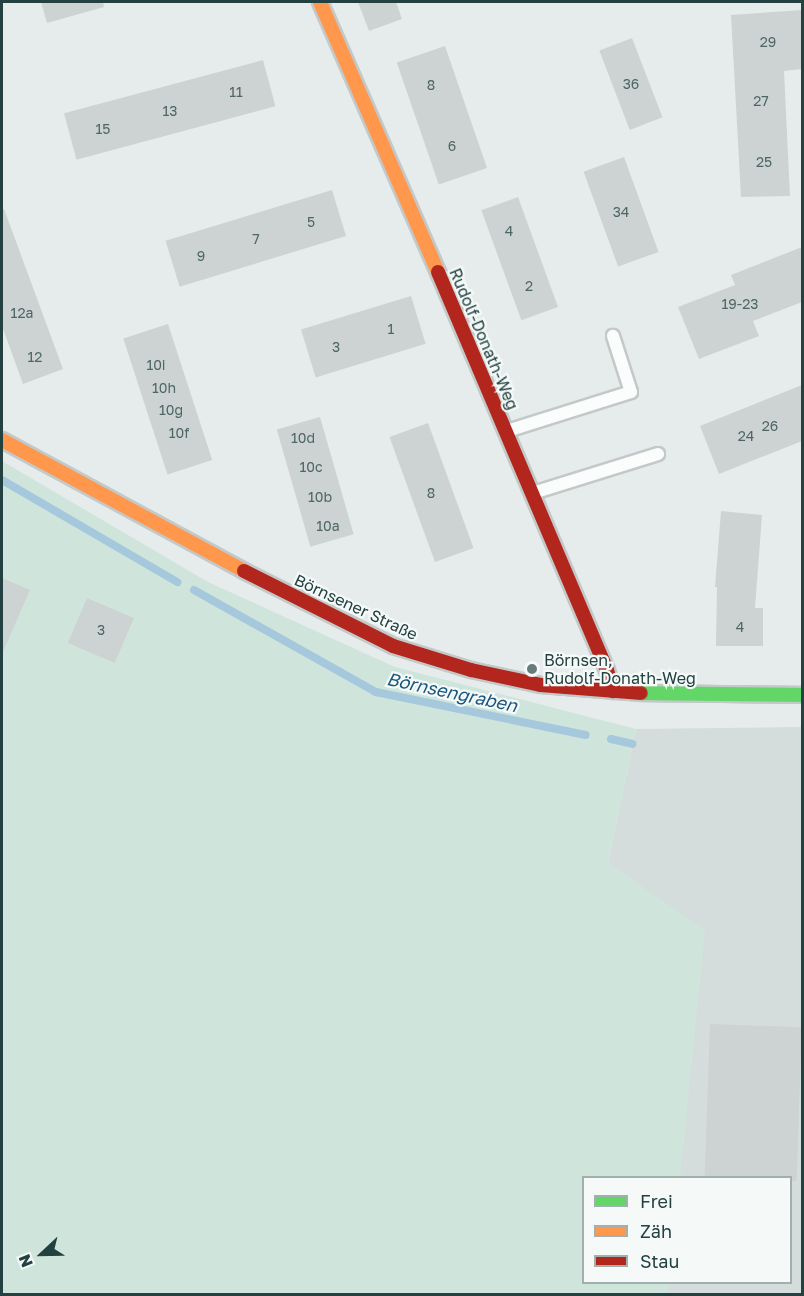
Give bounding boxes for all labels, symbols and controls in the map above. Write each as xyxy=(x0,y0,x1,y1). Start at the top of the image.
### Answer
house number: 29 xyxy=(760,34,776,50)
house number: 36 xyxy=(623,76,639,92)
house number: 8 xyxy=(427,77,435,93)
house number: 11 xyxy=(229,84,243,100)
house number: 27 xyxy=(753,93,769,109)
house number: 13 xyxy=(163,103,177,119)
house number: 15 xyxy=(96,121,110,137)
house number: 6 xyxy=(448,138,456,154)
house number: 25 xyxy=(756,154,772,170)
house number: 34 xyxy=(613,204,629,220)
house number: 5 xyxy=(307,214,315,230)
house number: 4 xyxy=(505,223,513,239)
house number: 7 xyxy=(252,231,260,247)
house number: 9 xyxy=(197,248,205,264)
street label: Rudolf-Donath-Weg xyxy=(445,265,523,413)
house number: 2 xyxy=(525,278,533,294)
house number: 19-23 xyxy=(722,296,758,312)
house number: 12a xyxy=(11,305,33,321)
house number: 1 xyxy=(388,321,394,337)
house number: 3 xyxy=(332,339,340,355)
house number: 12 xyxy=(28,349,42,365)
house number: 10i xyxy=(146,357,166,373)
house number: 10h xyxy=(152,380,176,396)
house number: 10g xyxy=(159,402,183,418)
house number: 26 xyxy=(762,418,778,434)
house number: 10f xyxy=(169,425,189,441)
house number: 24 xyxy=(738,428,754,444)
house number: 10d xyxy=(291,430,315,446)
house number: 10c xyxy=(299,459,323,475)
house number: 8 xyxy=(427,485,435,501)
house number: 10b xyxy=(308,489,332,505)
house number: 10a xyxy=(316,518,340,534)
street label: Börnsener Straße xyxy=(291,570,421,644)
house number: 4 xyxy=(736,619,744,635)
house number: 3 xyxy=(97,622,105,638)
place label: Börnsen, Rudolf-Donath-Weg xyxy=(544,650,696,688)
marker: Börnsen, Rudolf-Donath-Weg xyxy=(525,662,539,676)
water label: Börnsengraben xyxy=(385,668,519,716)
legend xyxy=(582,1176,792,1284)
text: Frei xyxy=(640,1190,673,1212)
text: Zäh xyxy=(640,1220,672,1242)
north arrow xyxy=(12,1224,72,1284)
text: Stau xyxy=(640,1250,679,1272)
text: N xyxy=(14,1251,37,1270)

